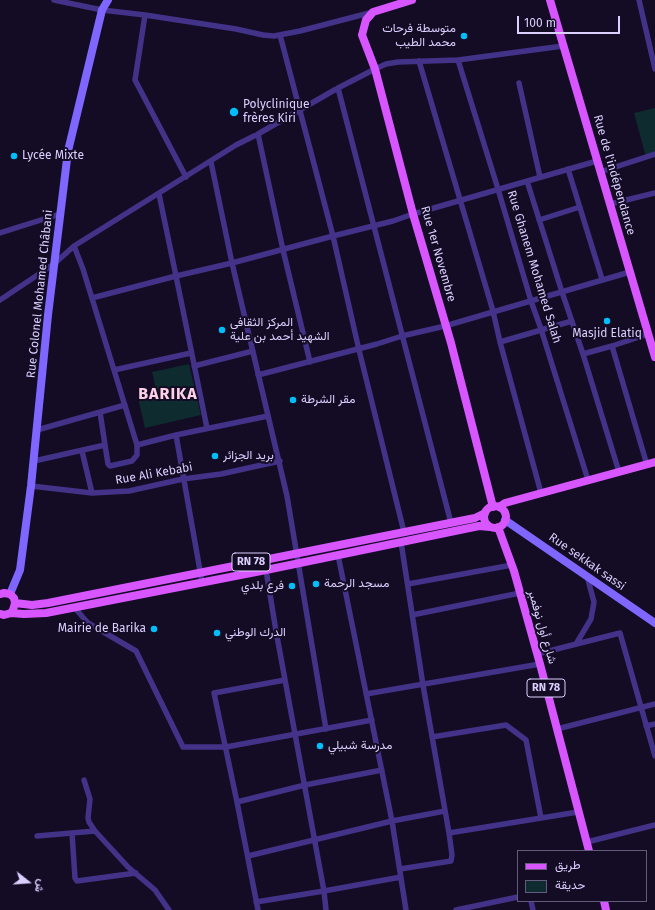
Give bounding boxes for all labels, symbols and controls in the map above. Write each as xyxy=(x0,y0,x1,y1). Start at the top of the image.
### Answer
scale bar xyxy=(519,8,622,34)
text: 100 m xyxy=(524,16,556,30)
place label: متوسطة فرحات محمد الطيب xyxy=(382,22,456,50)
marker: متوسطة فرحات محمد الطيب xyxy=(459,31,469,41)
place label: Polyclinique frères Kiri xyxy=(243,98,310,126)
marker: Polyclinique frères Kiri xyxy=(228,106,240,118)
street label: Rue de l'indépendance xyxy=(590,113,638,237)
place label: Lycée Mixte xyxy=(22,149,84,163)
marker: Lycée Mixte xyxy=(9,151,19,161)
street label: Rue Ghanem Mohamed Salah xyxy=(504,189,564,345)
street label: Rue 1er Novembre xyxy=(417,204,459,304)
street label: Rue Colonel Mohamed Châbani xyxy=(24,209,56,379)
place label: المركز الثقافي الشهيد أحمد بن علية xyxy=(230,316,330,344)
marker: Masjid Elatiq xyxy=(602,316,612,326)
marker: المركز الثقافي الشهيد أحمد بن علية xyxy=(217,325,227,335)
place label: Masjid Elatiq xyxy=(572,327,642,341)
district label: BARIKA xyxy=(138,385,198,405)
place label: مقر الشرطة xyxy=(301,393,355,407)
marker: مقر الشرطة xyxy=(288,395,298,405)
place label: بريد الجزائر xyxy=(223,449,274,463)
marker: بريد الجزائر xyxy=(210,451,220,461)
street label: Rue Ali Kebabi xyxy=(114,460,194,488)
street label: Rue sekkak sassi xyxy=(546,530,628,594)
road number: RN 78 xyxy=(232,553,270,571)
place label: مسجد الرحمة xyxy=(324,577,389,591)
place label: فرع بلدي xyxy=(241,579,284,593)
marker: مسجد الرحمة xyxy=(311,579,321,589)
marker: فرع بلدي xyxy=(287,581,297,591)
street label: شارع أول نوفمبر xyxy=(525,588,559,666)
place label: Mairie de Barika xyxy=(58,622,146,636)
marker: Mairie de Barika xyxy=(149,624,159,634)
place label: الدرك الوطني xyxy=(225,626,286,640)
marker: الدرك الوطني xyxy=(212,628,222,638)
road number: RN 78 xyxy=(527,679,565,697)
place label: مدرسة شبيلي xyxy=(328,739,392,753)
marker: مدرسة شبيلي xyxy=(315,741,325,751)
legend xyxy=(517,850,647,902)
text: طريق xyxy=(555,858,580,872)
north arrow xyxy=(8,862,48,902)
text: ش xyxy=(32,877,48,894)
text: حديقة xyxy=(555,878,585,892)

